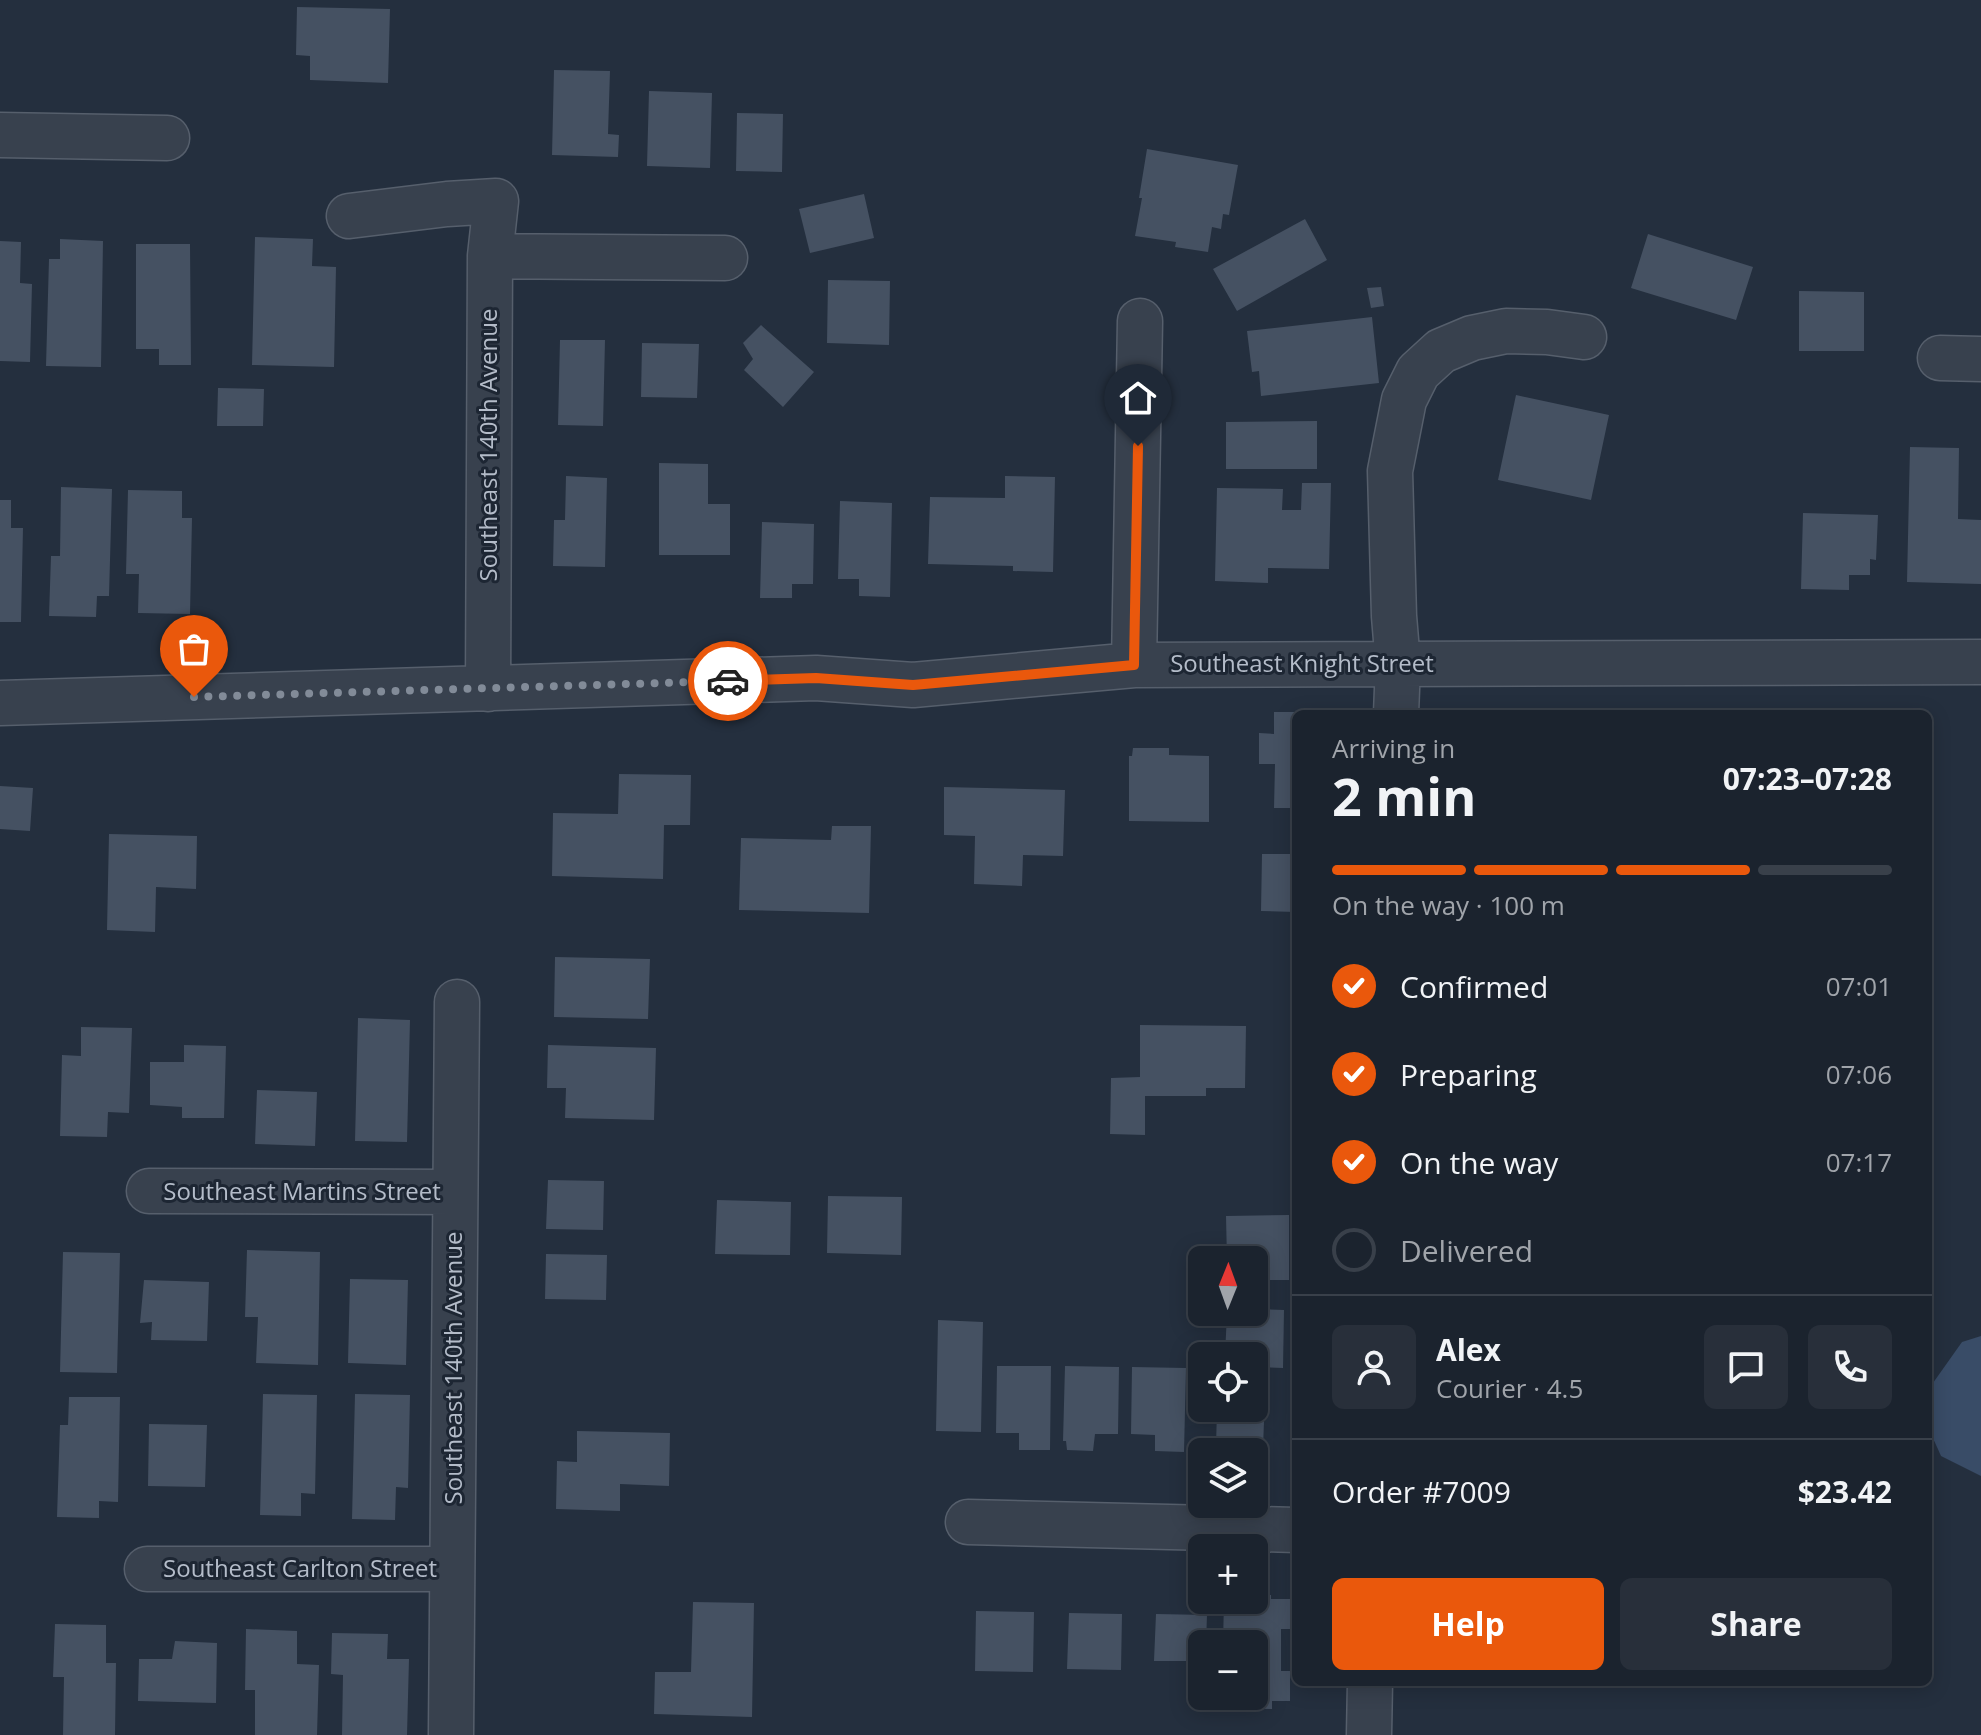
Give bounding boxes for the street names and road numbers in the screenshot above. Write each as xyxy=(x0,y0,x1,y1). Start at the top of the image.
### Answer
street label: Southeast 140th Avenue xyxy=(471,309,504,581)
street label: Southeast Knight Street xyxy=(1170,646,1434,679)
street label: Southeast Martins Street xyxy=(163,1174,441,1207)
street label: Southeast 140th Avenue xyxy=(436,1232,469,1504)
street label: Southeast Carlton Street xyxy=(163,1551,437,1584)

